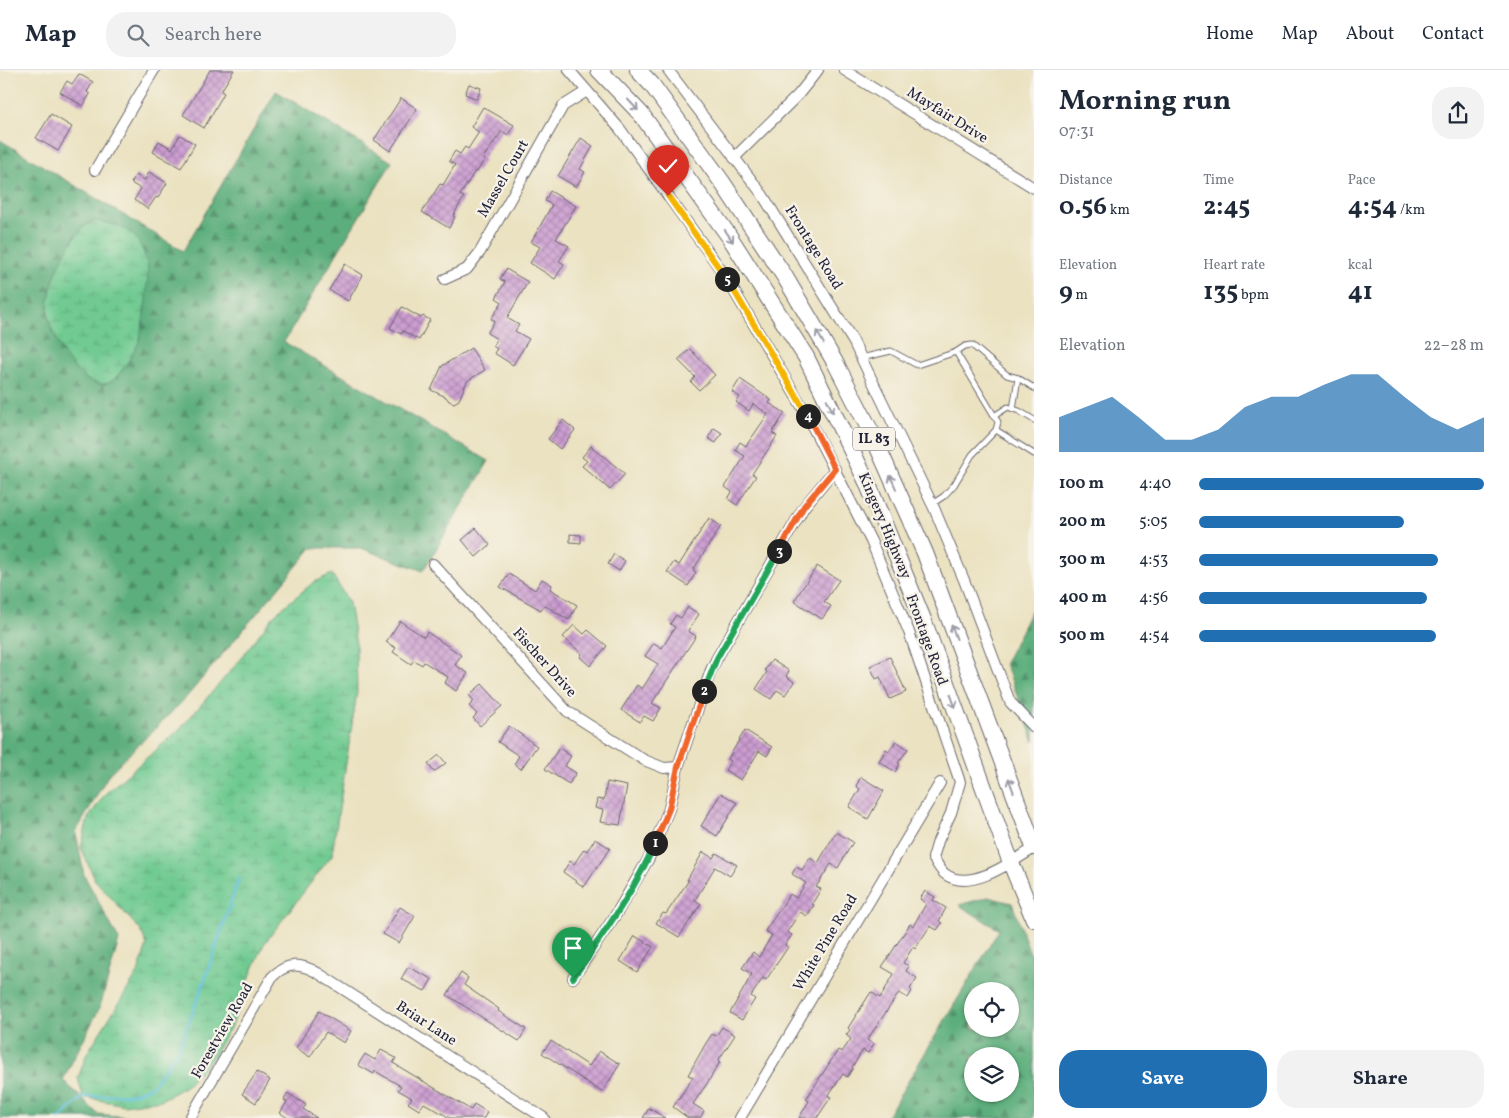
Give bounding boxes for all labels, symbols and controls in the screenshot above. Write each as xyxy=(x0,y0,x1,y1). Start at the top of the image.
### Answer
search box xyxy=(106,12,456,57)
text: Map xyxy=(25,18,76,52)
icon: search xyxy=(124,21,152,49)
text: Search here xyxy=(164,22,262,48)
text: Home xyxy=(1206,22,1254,47)
text: Map xyxy=(1282,22,1318,47)
text: About xyxy=(1346,22,1394,47)
text: Contact xyxy=(1422,22,1484,47)
text: Morning run xyxy=(1059,82,1231,121)
street label: Mayfair Drive xyxy=(902,83,992,149)
button: share xyxy=(1432,87,1484,139)
one-way arrow xyxy=(627,99,639,112)
text: 07:31 xyxy=(1059,121,1095,143)
street label: Massel Court xyxy=(473,136,535,222)
pin xyxy=(647,145,689,196)
icon: check xyxy=(654,152,682,180)
text: Distance xyxy=(1059,171,1113,190)
text: Time xyxy=(1203,171,1234,190)
text: Pace xyxy=(1348,171,1376,190)
text: 0.56 xyxy=(1059,190,1107,225)
text: 2:45 xyxy=(1203,190,1250,225)
text: 4:54 xyxy=(1348,190,1397,225)
text: km xyxy=(1107,201,1130,220)
text: /km xyxy=(1397,201,1425,220)
street label: Frontage Road xyxy=(779,202,847,294)
one-way arrow xyxy=(724,229,734,243)
text: Elevation xyxy=(1059,256,1117,275)
text: Heart rate xyxy=(1203,256,1265,275)
text: kcal xyxy=(1348,256,1373,275)
pin: 5 xyxy=(714,266,740,292)
text: 5 xyxy=(724,270,731,289)
text: 9 xyxy=(1059,275,1073,310)
text: 135 xyxy=(1203,275,1238,310)
text: 41 xyxy=(1348,275,1373,310)
text: m xyxy=(1073,286,1088,305)
text: bpm xyxy=(1238,286,1269,305)
one-way arrow xyxy=(814,330,824,345)
text: Elevation xyxy=(1059,335,1126,357)
text: 22–28 m xyxy=(1424,335,1484,357)
one-way arrow xyxy=(826,398,835,413)
pin: 4 xyxy=(796,404,820,428)
text: 4 xyxy=(804,407,813,426)
road number: IL 83 xyxy=(853,428,895,450)
street label: Kingery Highway xyxy=(852,469,916,583)
text: 100 m xyxy=(1059,473,1104,495)
text: 4:40 xyxy=(1139,473,1171,495)
one-way arrow xyxy=(888,475,897,490)
text: 200 m xyxy=(1059,511,1106,533)
text: 5:05 xyxy=(1139,511,1168,533)
pin: 3 xyxy=(766,538,792,564)
text: 3 xyxy=(776,542,783,561)
text: 300 m xyxy=(1059,549,1105,571)
text: 4:53 xyxy=(1139,549,1168,571)
text: 400 m xyxy=(1059,587,1107,609)
text: 4:56 xyxy=(1139,587,1168,609)
street label: Frontage Road xyxy=(900,592,952,688)
street label: Fischer Drive xyxy=(507,624,581,702)
one-way arrow xyxy=(949,625,958,641)
text: 500 m xyxy=(1059,625,1105,647)
text: 4:54 xyxy=(1139,625,1170,647)
pin: 2 xyxy=(692,678,716,704)
text: 2 xyxy=(701,682,708,701)
one-way arrow xyxy=(949,693,958,708)
one-way arrow xyxy=(1006,777,1015,793)
pin: 1 xyxy=(642,830,668,856)
text: 1 xyxy=(653,834,658,853)
street label: White Pine Road xyxy=(789,891,863,995)
pin xyxy=(552,927,594,978)
icon: arrive xyxy=(559,934,587,962)
street label: Forestview Road xyxy=(187,979,259,1083)
map controls xyxy=(964,982,1019,1102)
button: locate xyxy=(964,982,1019,1037)
street label: Briar Lane xyxy=(391,996,461,1052)
button: layers xyxy=(964,1047,1019,1102)
button: Save xyxy=(1059,1050,1267,1108)
button: Share xyxy=(1277,1050,1484,1108)

